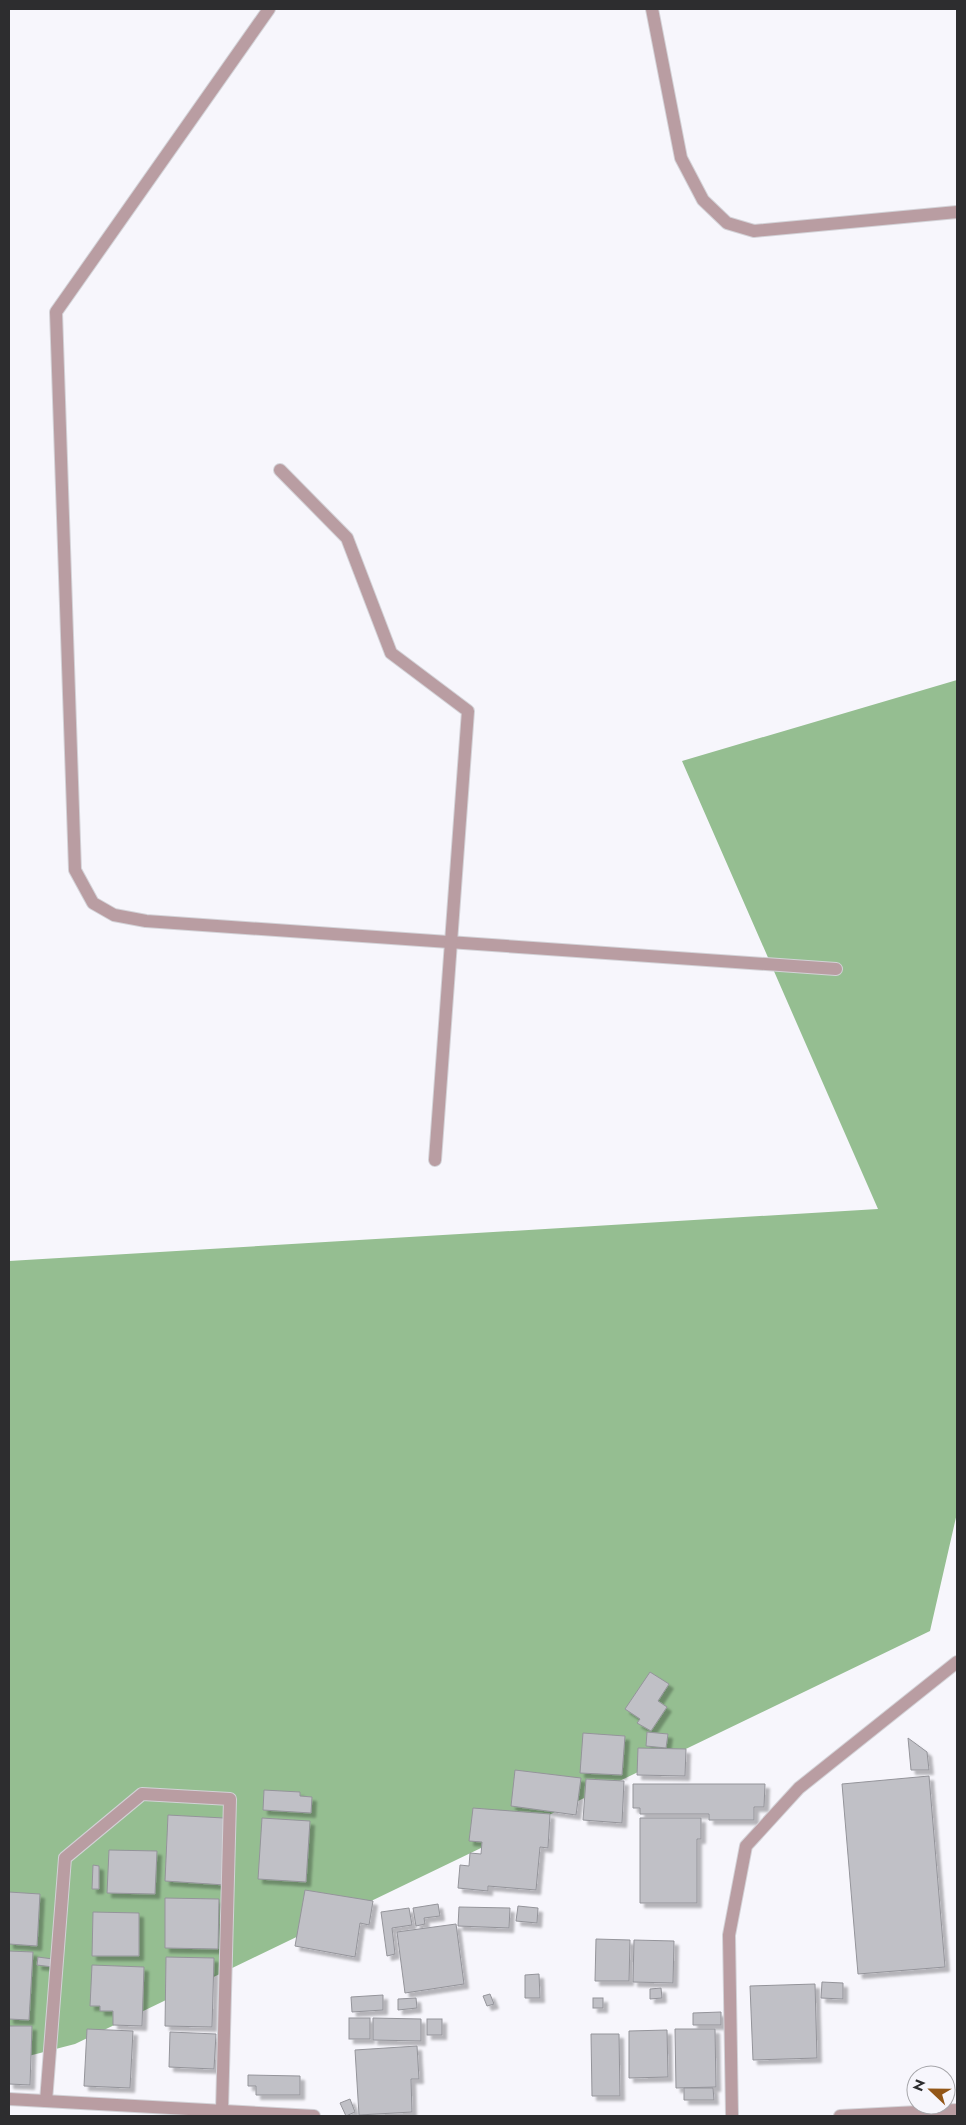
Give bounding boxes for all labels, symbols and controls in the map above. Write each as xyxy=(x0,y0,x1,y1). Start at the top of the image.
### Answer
north arrow xyxy=(906,2065,956,2115)
text: N xyxy=(908,2076,930,2094)

